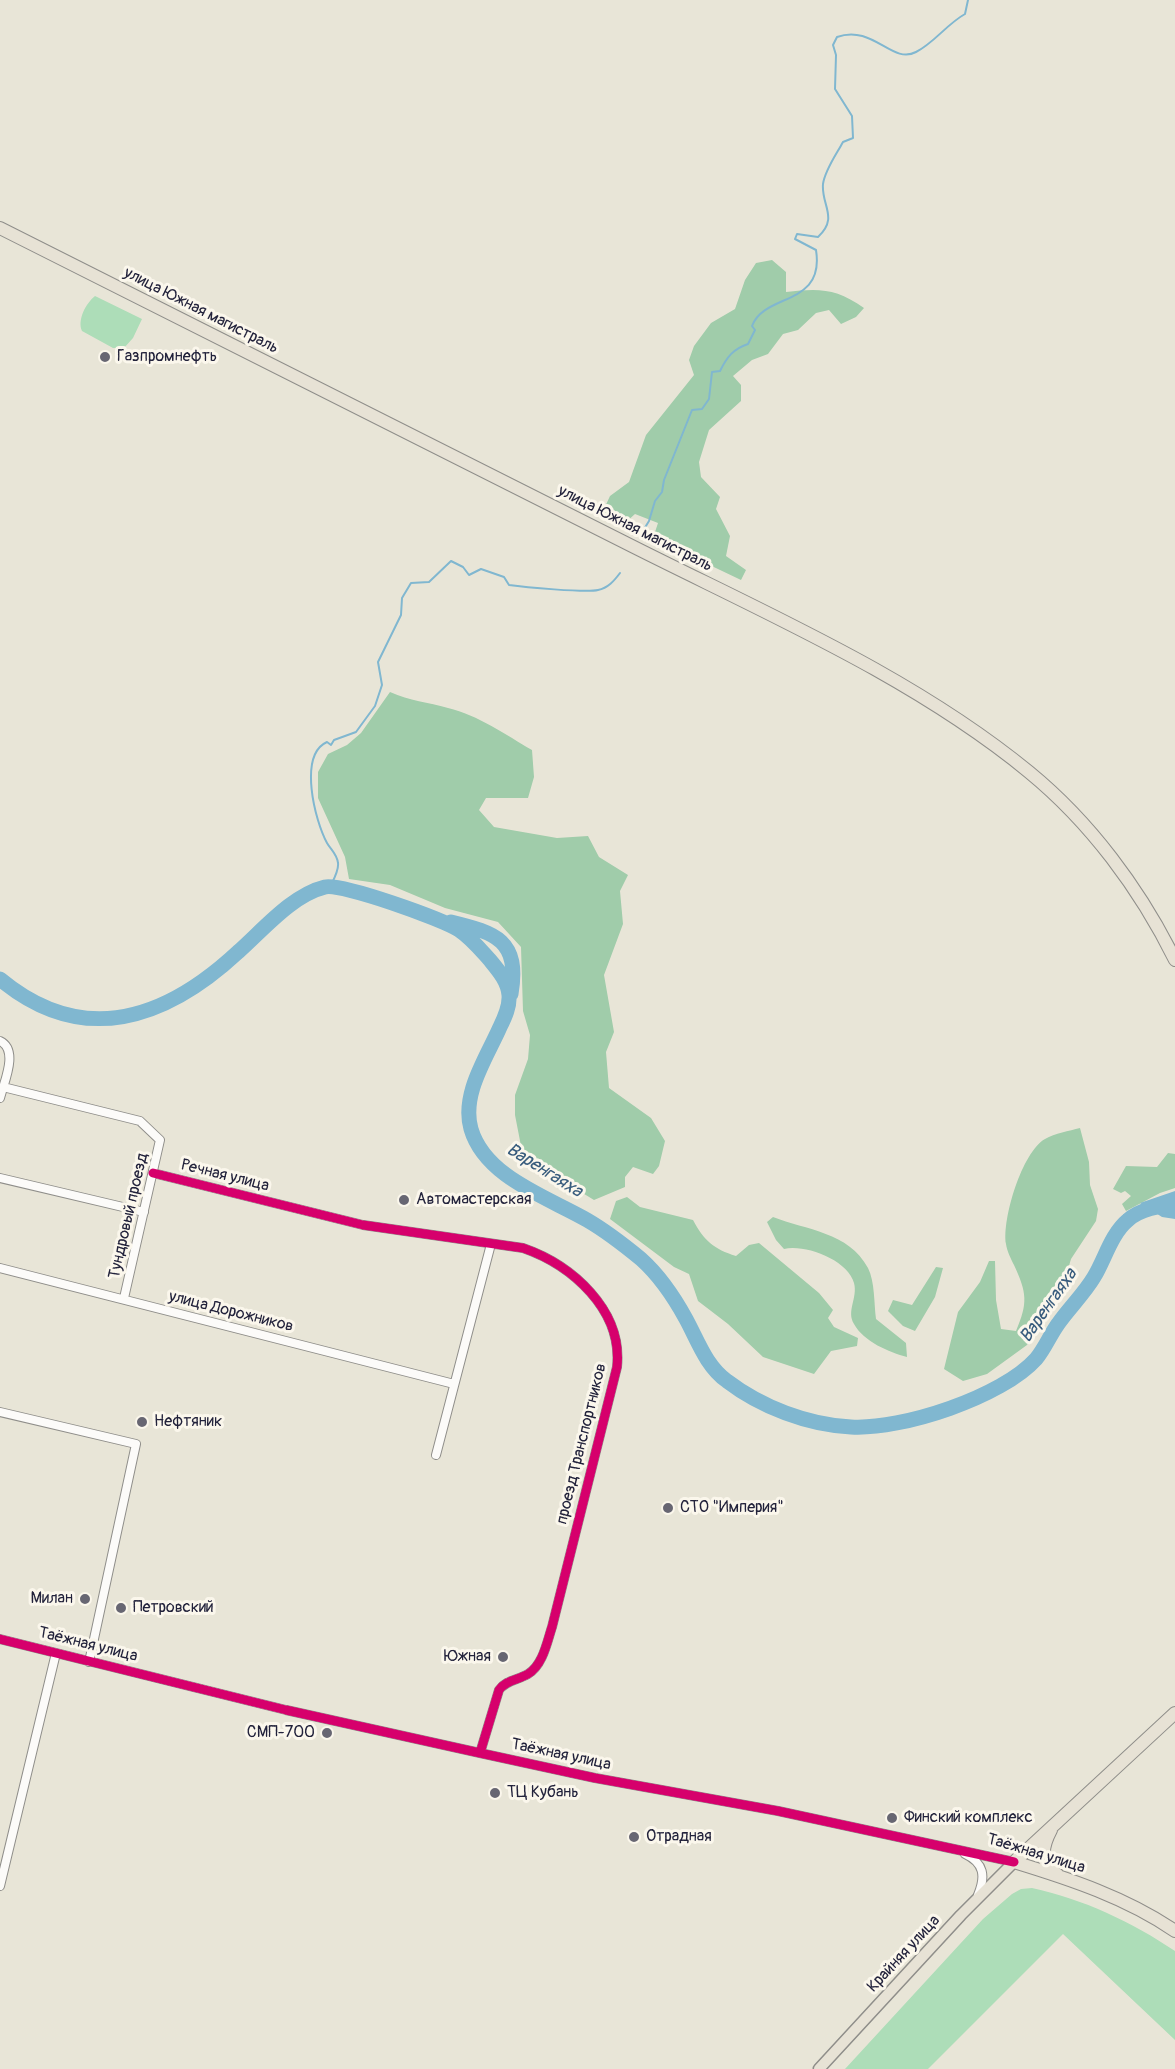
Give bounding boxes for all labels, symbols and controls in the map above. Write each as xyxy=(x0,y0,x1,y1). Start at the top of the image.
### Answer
street label: улица Южная магистраль xyxy=(121,264,281,358)
place label: Газпромнефть xyxy=(117,347,217,367)
marker: Газпромнефть xyxy=(98,350,112,364)
street label: улица Южная магистраль xyxy=(555,482,715,576)
water label: Варенгаяха xyxy=(502,1139,586,1203)
street label: Тундровый проезд xyxy=(105,1151,153,1281)
street label: Речная улица xyxy=(179,1156,271,1196)
place label: Автомастерская xyxy=(416,1190,531,1210)
marker: Автомастерская xyxy=(397,1193,411,1207)
water label: Варенгаяха xyxy=(1016,1265,1082,1347)
street label: улица Дорожников xyxy=(167,1287,295,1337)
street label: проезд Транспортников xyxy=(553,1362,611,1526)
place label: Нефтяник xyxy=(154,1412,222,1432)
marker: Нефтяник xyxy=(135,1415,149,1429)
place label: СТО "Империя" xyxy=(680,1498,784,1518)
marker: СТО "Империя" xyxy=(661,1501,675,1515)
place label: Милан xyxy=(31,1589,73,1609)
marker: Милан xyxy=(78,1592,92,1606)
place label: Петровский xyxy=(133,1598,214,1618)
marker: Петровский xyxy=(114,1601,128,1615)
street label: Таёжная улица xyxy=(36,1623,140,1667)
place label: Южная xyxy=(444,1647,491,1667)
marker: Южная xyxy=(496,1650,510,1664)
place label: СМП-700 xyxy=(247,1723,315,1743)
marker: СМП-700 xyxy=(320,1726,334,1740)
street label: Таёжная улица xyxy=(509,1735,613,1775)
place label: ТЦ Кубань xyxy=(507,1783,579,1803)
marker: ТЦ Кубань xyxy=(488,1786,502,1800)
place label: Финский комплекс xyxy=(904,1808,1033,1828)
marker: Финский комплекс xyxy=(885,1811,899,1825)
place label: Отрадная xyxy=(646,1827,712,1847)
marker: Отрадная xyxy=(627,1830,641,1844)
street label: Таёжная улица xyxy=(985,1830,1087,1878)
street label: Крайняя улица xyxy=(863,1912,945,1996)

